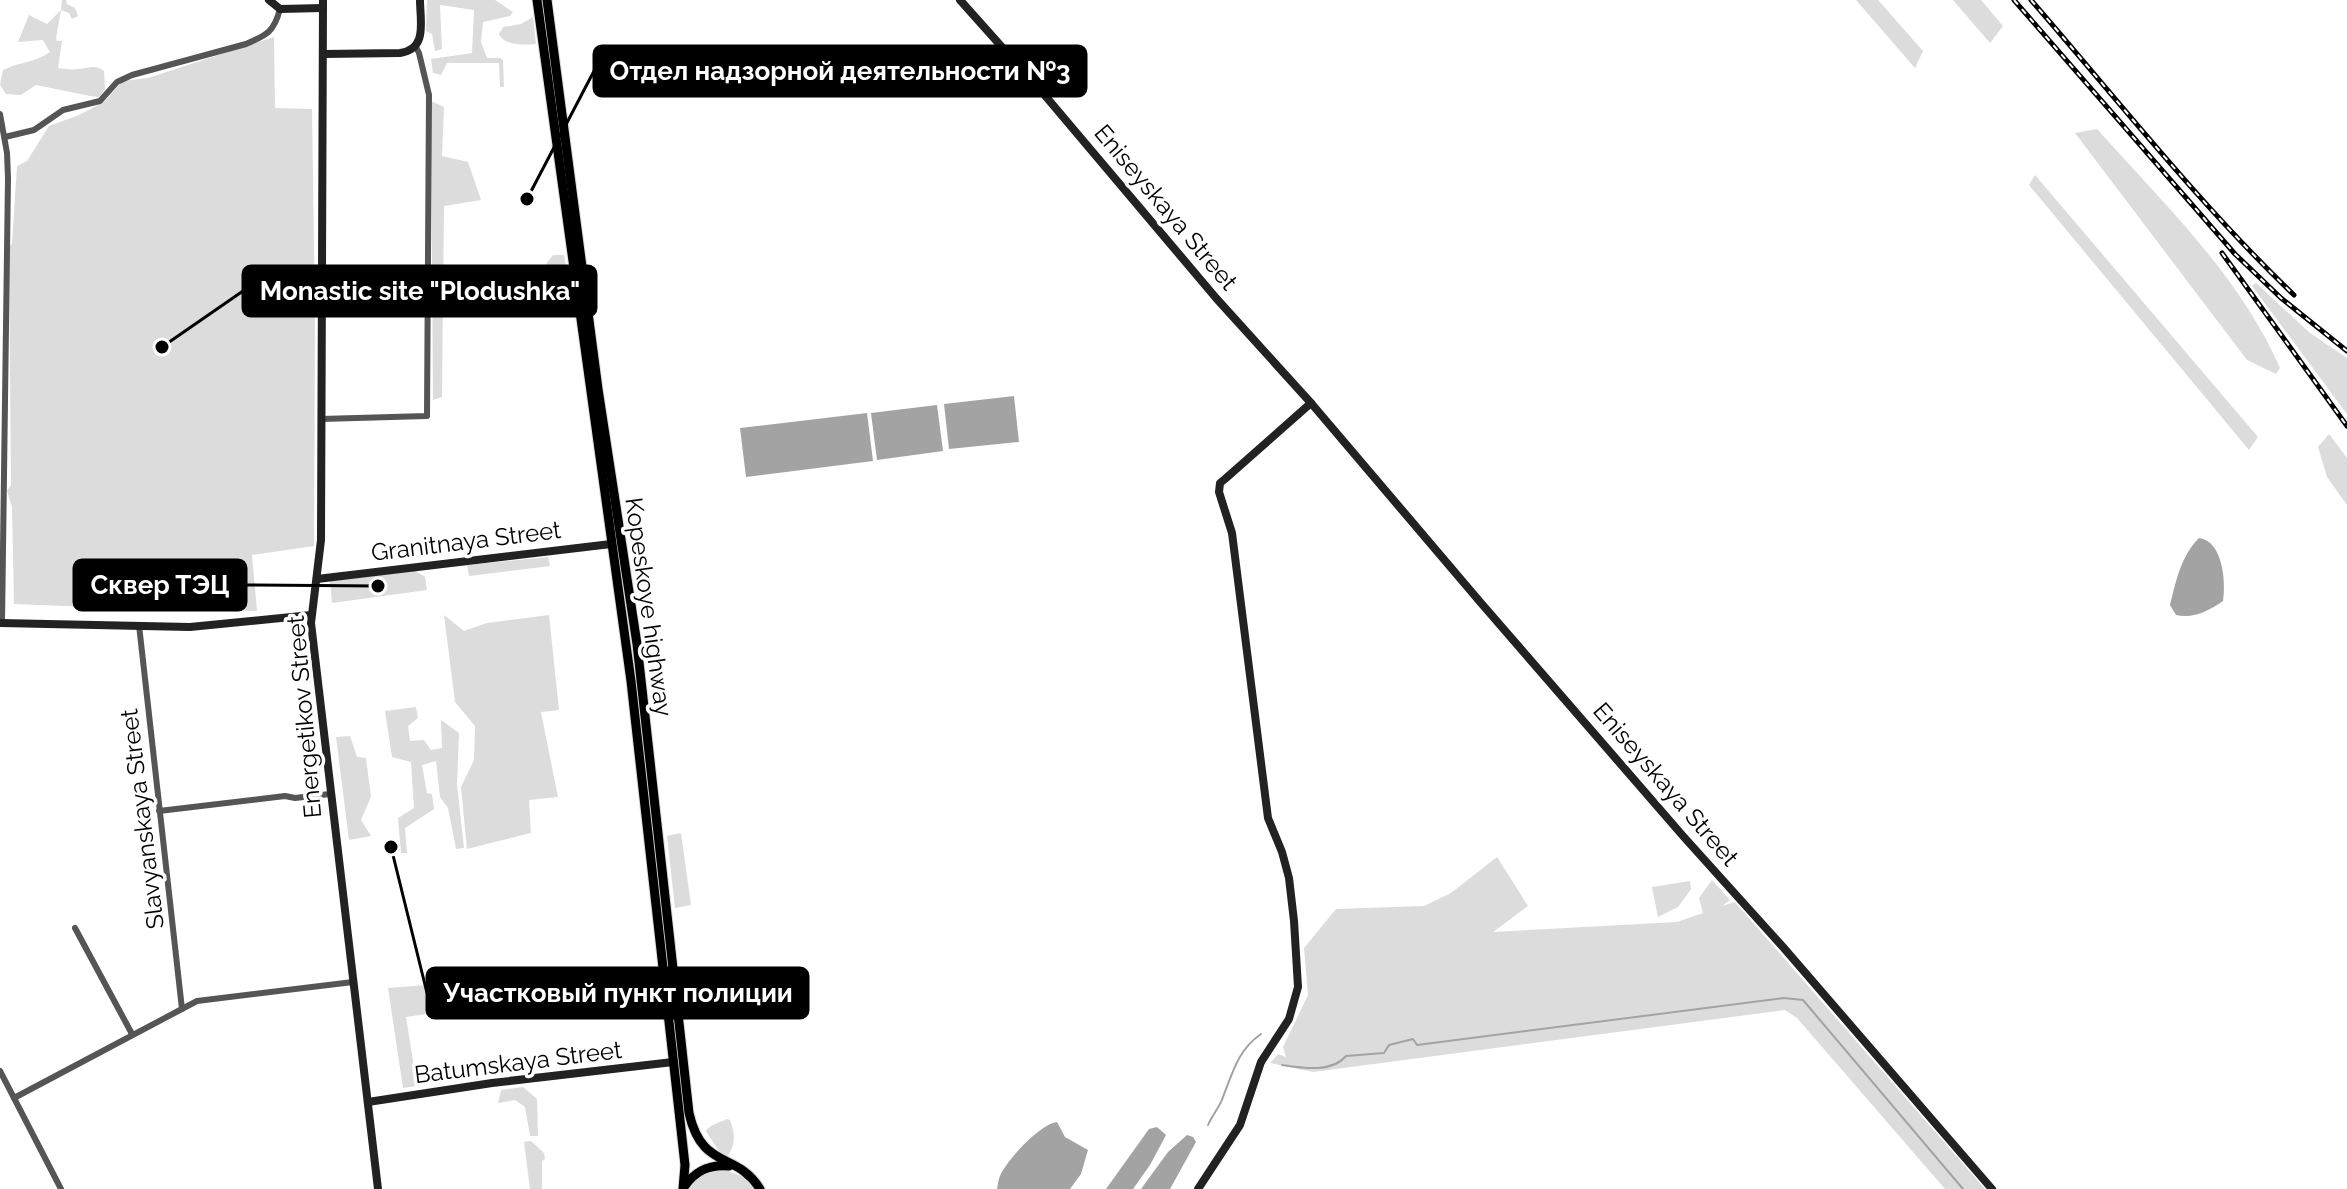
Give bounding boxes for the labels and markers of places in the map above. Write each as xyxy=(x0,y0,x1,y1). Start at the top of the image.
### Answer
callout: Отдел надзорной деятельности №3 xyxy=(594,46,1086,96)
callout: Monastic site "Plodushka" xyxy=(243,266,596,316)
callout: Сквер ТЭЦ xyxy=(74,560,246,610)
callout: Участковый пункт полиции xyxy=(427,968,808,1018)

